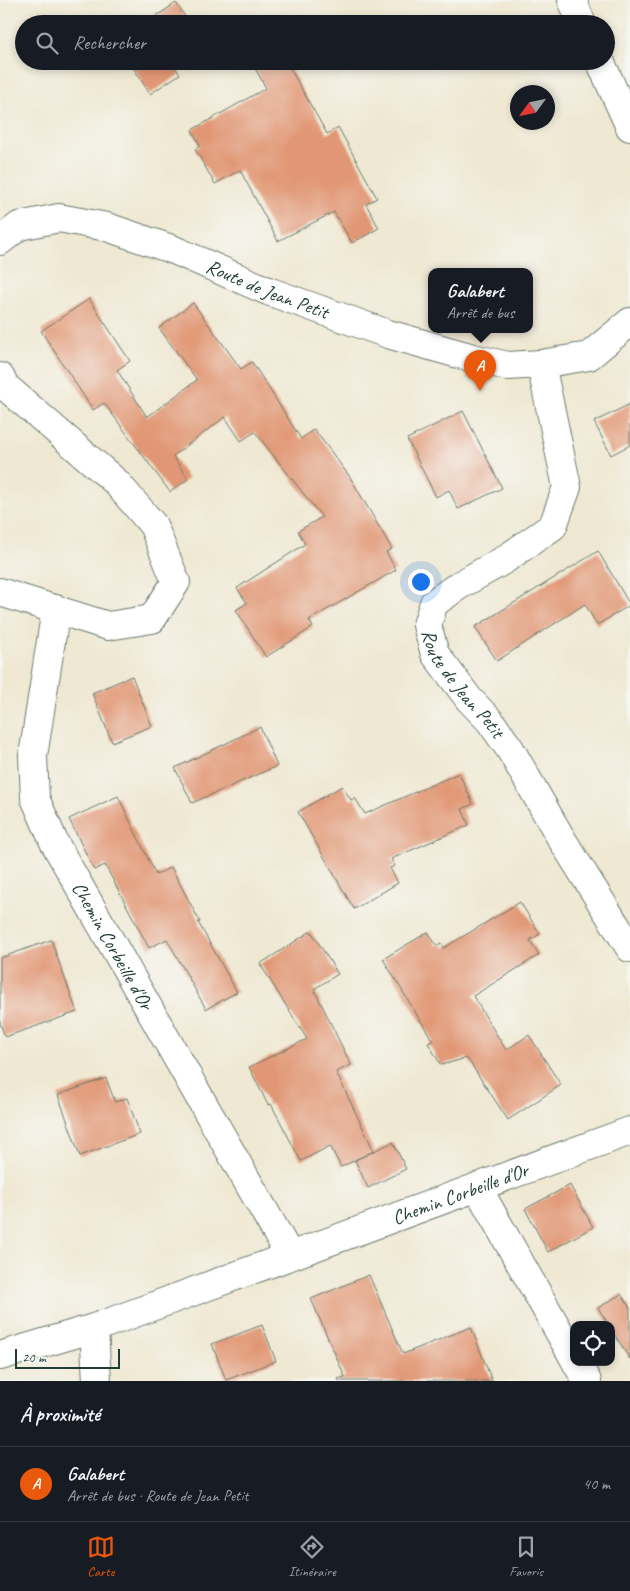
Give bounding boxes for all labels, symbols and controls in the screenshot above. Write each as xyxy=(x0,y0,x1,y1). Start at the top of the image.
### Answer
search box xyxy=(15,15,615,70)
icon: search xyxy=(33,29,61,57)
text: Rechercher xyxy=(73,31,146,55)
north arrow xyxy=(510,85,555,130)
street label: Route de Jean Petit xyxy=(202,254,334,325)
popup xyxy=(428,268,533,333)
text: Galabert xyxy=(447,279,504,303)
text: Arrêt de bus xyxy=(447,303,514,323)
pin: A xyxy=(464,350,496,391)
your location xyxy=(408,569,434,595)
street label: Route de Jean Petit xyxy=(416,627,511,745)
street label: Chemin Corbeille d'Or xyxy=(66,877,160,1016)
street label: Chemin Corbeille d'Or xyxy=(389,1157,533,1230)
map controls xyxy=(570,1321,615,1366)
button: locate xyxy=(570,1321,615,1366)
scale bar xyxy=(15,1346,120,1369)
text: 20 m xyxy=(22,1349,46,1366)
text: À proximité xyxy=(20,1401,100,1427)
text: Galabert xyxy=(67,1462,124,1486)
text: A xyxy=(32,1474,40,1494)
text: 40 m xyxy=(583,1474,610,1494)
text: Arrêt de bus · Route de Jean Petit xyxy=(67,1486,249,1506)
tab: Carte xyxy=(87,1533,115,1580)
tab: Itinéraire xyxy=(288,1533,336,1580)
tab: Favoris xyxy=(509,1533,543,1580)

